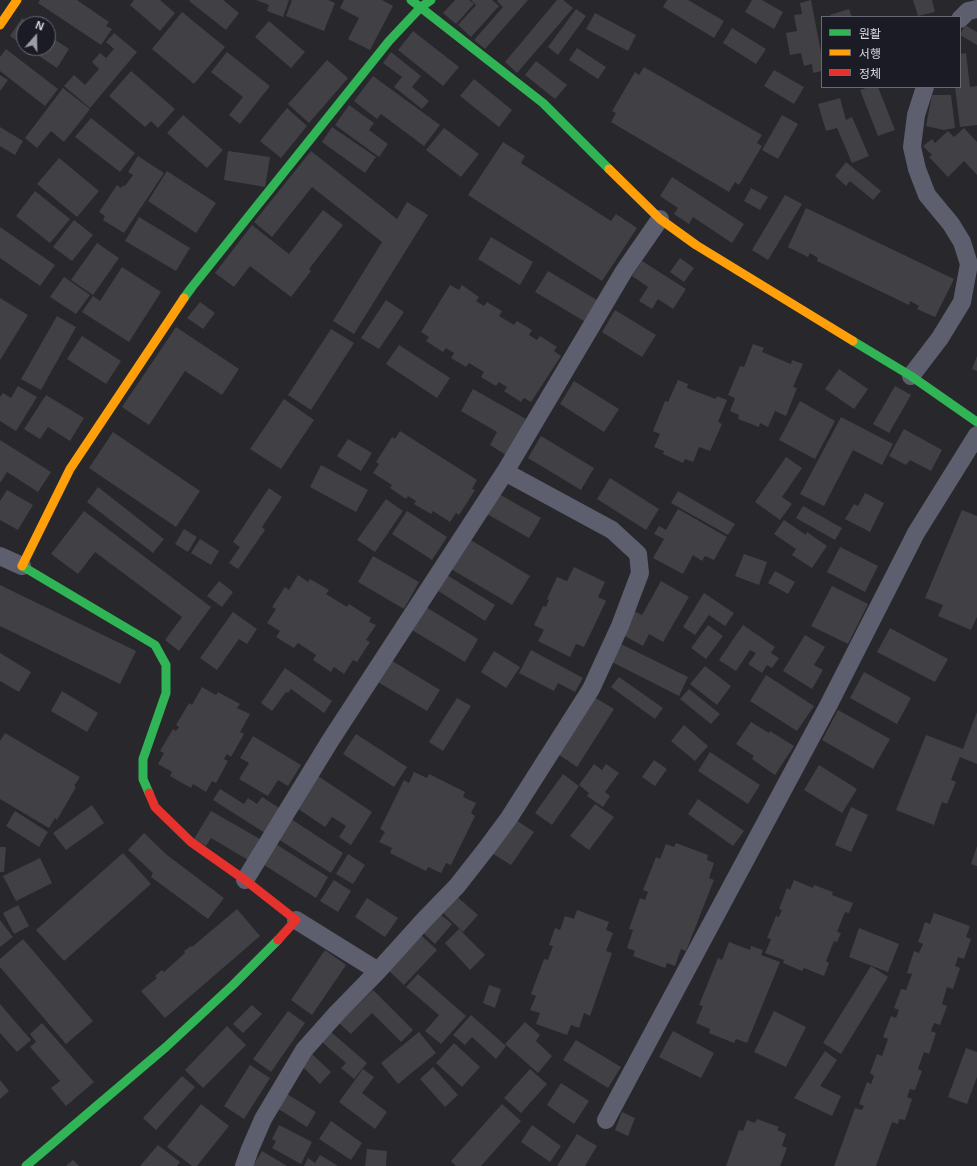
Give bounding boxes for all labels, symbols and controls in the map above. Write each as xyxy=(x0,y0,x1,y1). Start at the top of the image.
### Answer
north arrow xyxy=(16,16,56,56)
legend xyxy=(821,16,961,88)
text: N xyxy=(34,19,46,33)
text: 원활 xyxy=(859,27,881,41)
text: 서행 xyxy=(859,47,881,61)
text: 정체 xyxy=(859,67,881,81)

